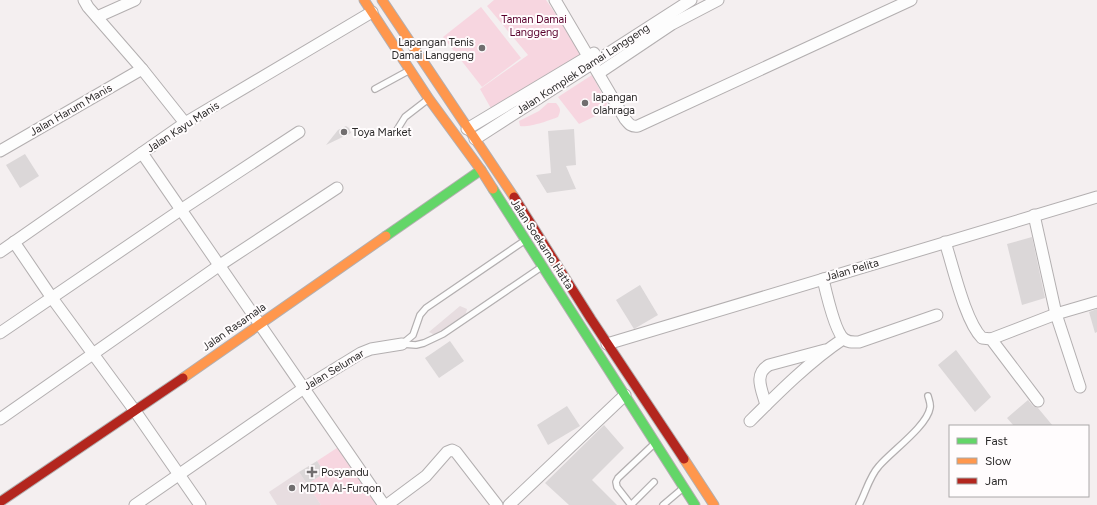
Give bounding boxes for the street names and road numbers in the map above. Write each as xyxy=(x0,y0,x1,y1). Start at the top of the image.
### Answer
street label: Jalan Komplek Damai Langgeng xyxy=(514,21,652,117)
street label: Jalan Harum Manis xyxy=(28,81,114,139)
street label: Jalan Kayu Manis xyxy=(144,99,222,155)
street label: Jalan Soekarno Hatta xyxy=(508,196,576,292)
street label: Jalan Pelita xyxy=(824,256,880,284)
street label: Jalan Rasamala xyxy=(200,300,268,354)
street label: Jalan Selumar xyxy=(301,347,367,393)

